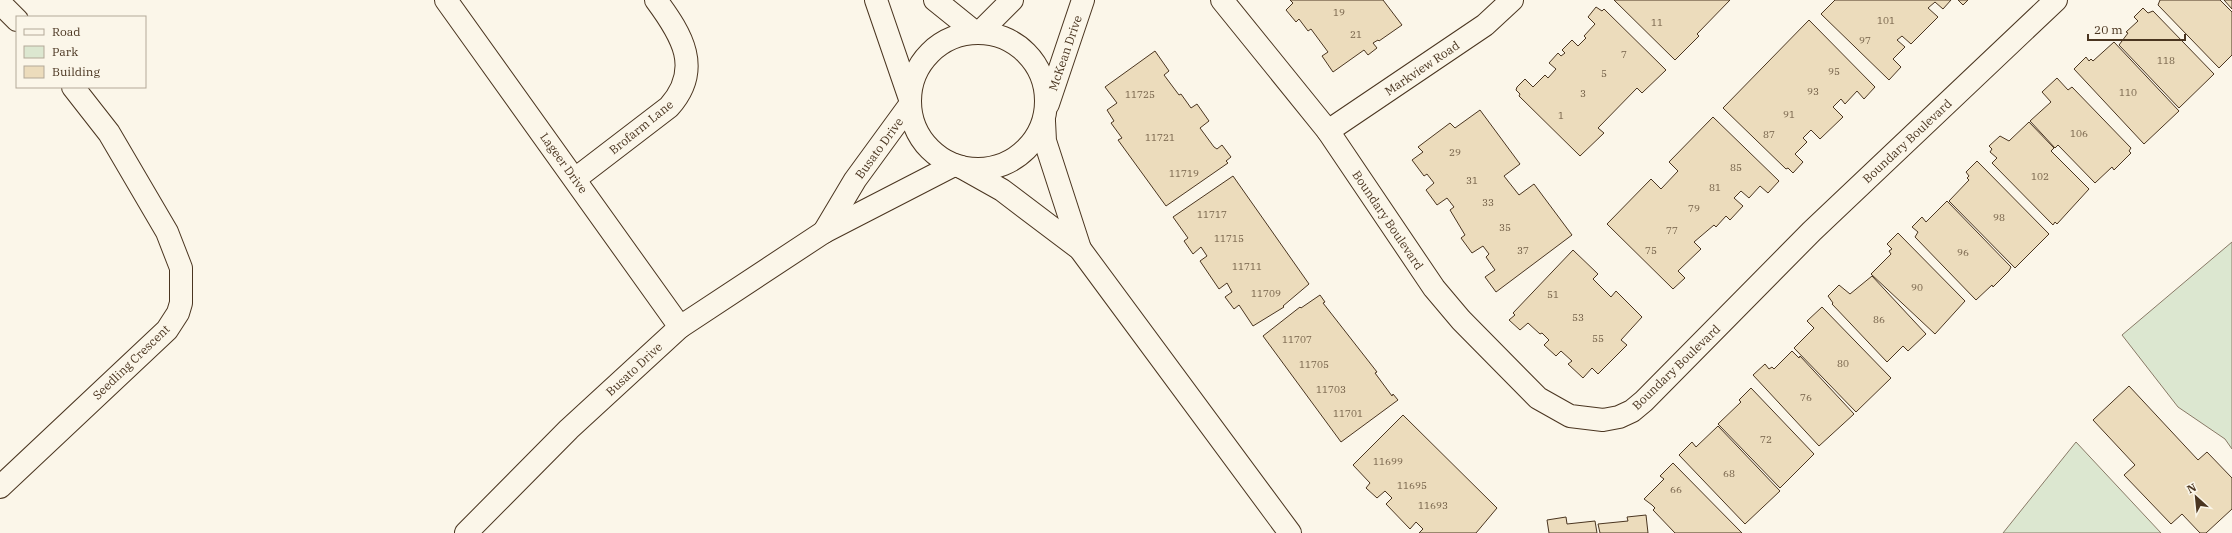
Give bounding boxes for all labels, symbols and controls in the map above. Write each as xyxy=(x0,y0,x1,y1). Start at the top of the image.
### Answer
house number: 19 xyxy=(1333,6,1345,19)
street label: McKean Drive xyxy=(1045,13,1085,93)
house number: 101 xyxy=(1877,14,1895,27)
legend xyxy=(16,16,146,88)
house number: 11 xyxy=(1651,16,1663,29)
scale bar xyxy=(2088,16,2185,42)
text: 20 m xyxy=(2094,22,2123,37)
text: Road xyxy=(52,24,81,39)
house number: 21 xyxy=(1350,28,1362,41)
house number: 97 xyxy=(1859,34,1871,47)
street label: Markview Road xyxy=(1382,38,1462,98)
text: Park xyxy=(52,44,78,59)
house number: 7 xyxy=(1621,48,1627,61)
house number: 118 xyxy=(2157,54,2175,67)
text: Building xyxy=(52,64,100,79)
house number: 95 xyxy=(1828,65,1840,78)
house number: 5 xyxy=(1601,67,1607,80)
house number: 93 xyxy=(1807,85,1819,98)
house number: 110 xyxy=(2119,86,2137,99)
house number: 3 xyxy=(1580,87,1586,100)
house number: 11725 xyxy=(1125,88,1155,101)
street label: Boundary Boulevard xyxy=(1859,96,1955,186)
street label: Brofarm Lane xyxy=(606,97,676,157)
house number: 91 xyxy=(1783,108,1795,121)
house number: 1 xyxy=(1558,109,1564,122)
street label: Busato Drive xyxy=(852,115,906,181)
house number: 106 xyxy=(2070,127,2088,140)
house number: 87 xyxy=(1763,128,1775,141)
street label: Lageer Drive xyxy=(537,130,591,196)
house number: 11721 xyxy=(1145,131,1175,144)
house number: 29 xyxy=(1449,146,1461,159)
house number: 85 xyxy=(1730,161,1742,174)
house number: 11719 xyxy=(1169,167,1199,180)
street label: Boundary Boulevard xyxy=(1349,168,1427,272)
house number: 102 xyxy=(2031,170,2049,183)
house number: 31 xyxy=(1466,174,1478,187)
house number: 81 xyxy=(1709,181,1721,194)
house number: 33 xyxy=(1482,196,1494,209)
house number: 79 xyxy=(1688,202,1700,215)
house number: 11717 xyxy=(1197,208,1227,221)
house number: 98 xyxy=(1993,211,2005,224)
house number: 35 xyxy=(1499,221,1511,234)
house number: 77 xyxy=(1666,224,1678,237)
house number: 11715 xyxy=(1214,232,1244,245)
house number: 37 xyxy=(1517,244,1529,257)
house number: 75 xyxy=(1645,244,1657,257)
house number: 96 xyxy=(1957,246,1969,259)
house number: 11711 xyxy=(1232,260,1262,273)
house number: 90 xyxy=(1911,281,1923,294)
house number: 11709 xyxy=(1251,287,1281,300)
house number: 51 xyxy=(1547,288,1559,301)
house number: 53 xyxy=(1572,311,1584,324)
house number: 86 xyxy=(1873,313,1885,326)
street label: Seedling Crescent xyxy=(89,321,173,403)
street label: Boundary Boulevard xyxy=(1629,321,1723,413)
house number: 55 xyxy=(1592,332,1604,345)
house number: 11707 xyxy=(1282,333,1312,346)
street label: Busato Drive xyxy=(603,339,665,399)
house number: 80 xyxy=(1837,357,1849,370)
house number: 11705 xyxy=(1299,358,1329,371)
house number: 11703 xyxy=(1316,383,1346,396)
house number: 76 xyxy=(1800,391,1812,404)
house number: 11701 xyxy=(1333,407,1363,420)
house number: 72 xyxy=(1760,433,1772,446)
house number: 11699 xyxy=(1373,455,1403,468)
house number: 68 xyxy=(1723,467,1735,480)
north arrow xyxy=(2176,477,2216,517)
house number: 11695 xyxy=(1397,479,1427,492)
text: N xyxy=(2184,480,2199,496)
house number: 66 xyxy=(1670,483,1682,496)
house number: 11693 xyxy=(1418,499,1448,512)

